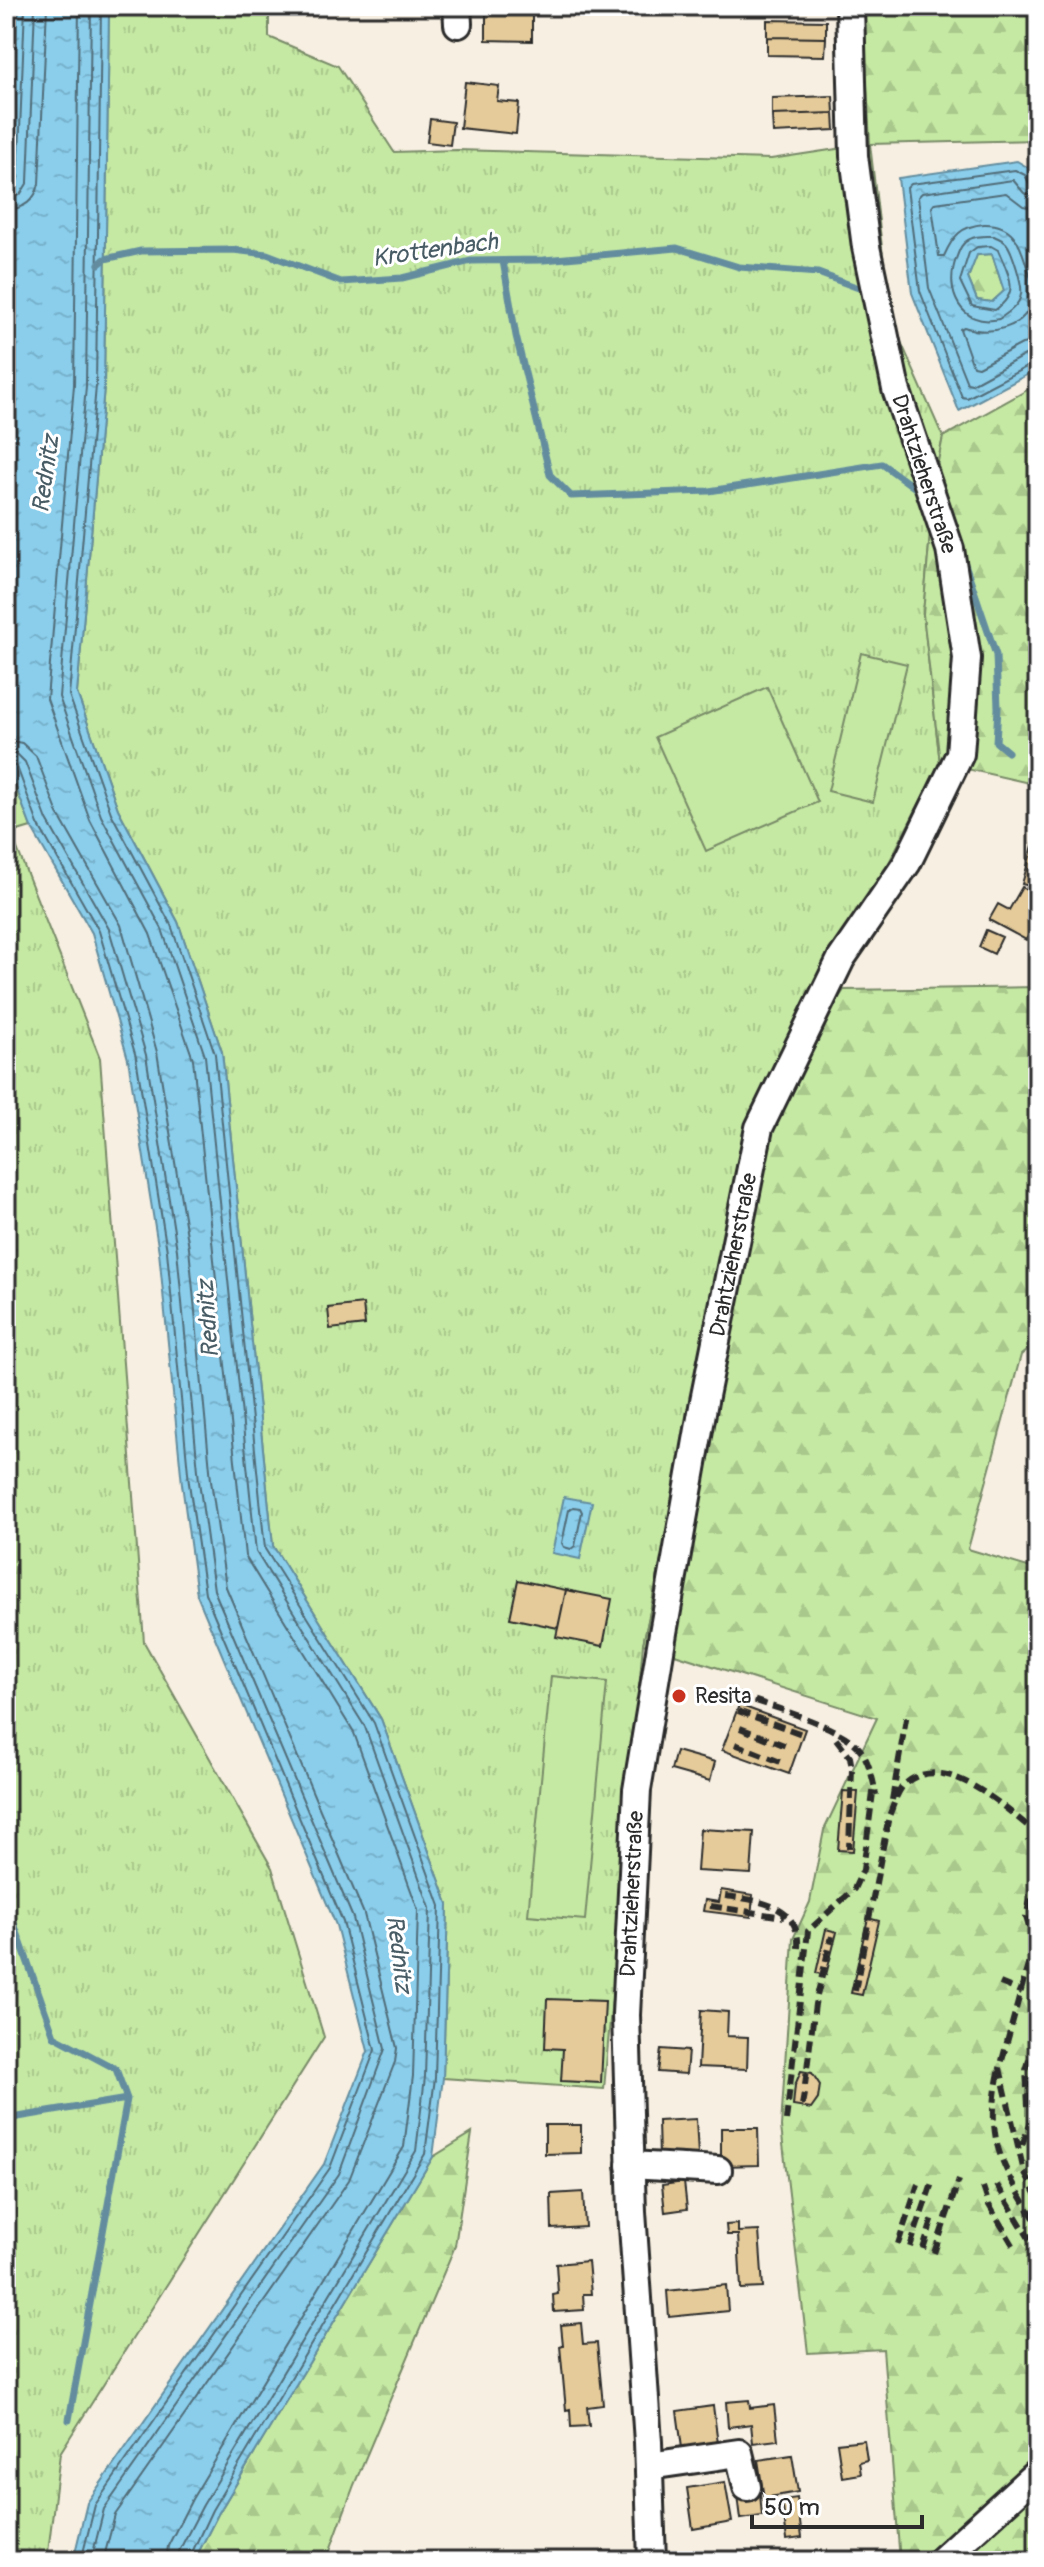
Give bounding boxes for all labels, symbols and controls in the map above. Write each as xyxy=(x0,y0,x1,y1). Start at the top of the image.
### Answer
water label: Krottenbach xyxy=(371,227,501,273)
street label: Drahtzieherstraße xyxy=(885,391,963,557)
water label: Rednitz xyxy=(26,430,66,514)
street label: Drahtzieherstraße xyxy=(703,1170,764,1339)
water label: Rednitz xyxy=(191,1276,225,1359)
place label: Resita xyxy=(695,1682,751,1710)
marker: Resita xyxy=(670,1687,688,1705)
street label: Drahtzieherstraße xyxy=(614,1810,650,1977)
water label: Rednitz xyxy=(380,1914,419,1998)
scale bar xyxy=(752,2479,922,2529)
text: 50 m xyxy=(764,2493,820,2522)

